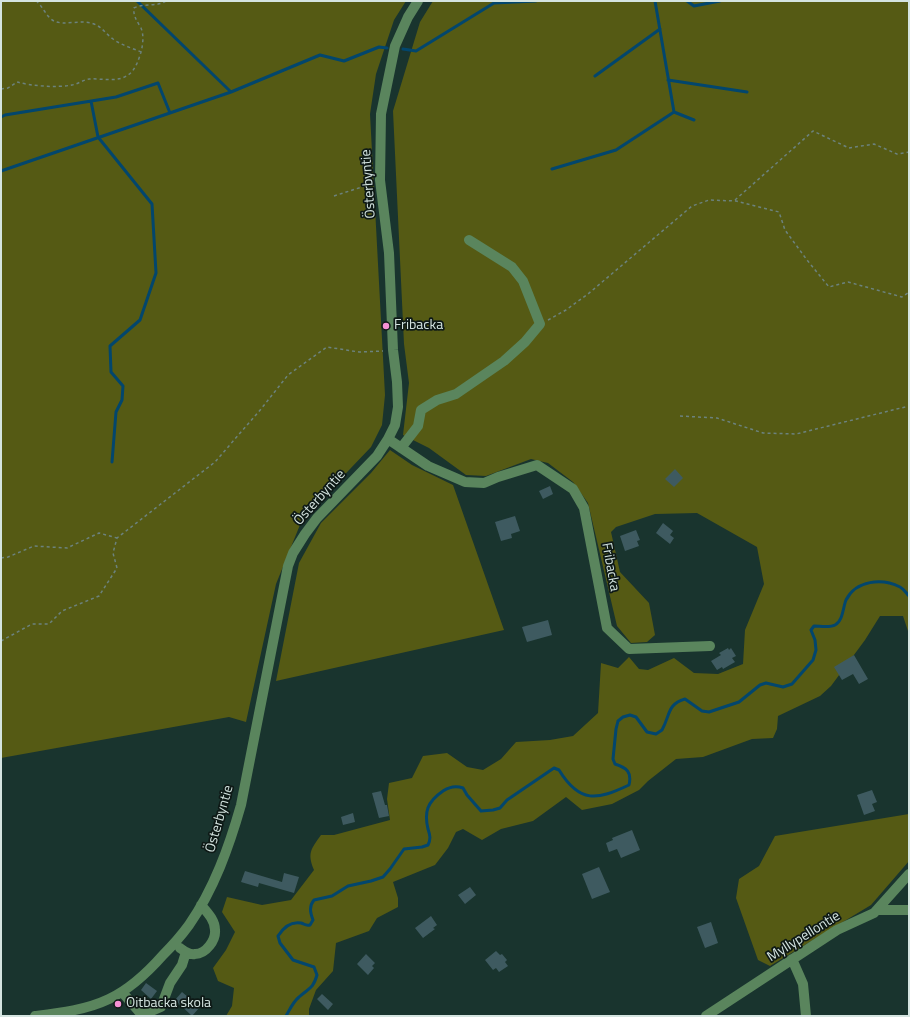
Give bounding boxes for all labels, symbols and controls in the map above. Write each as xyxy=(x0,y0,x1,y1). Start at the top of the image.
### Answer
street label: Österbyntie xyxy=(358,149,380,219)
place label: Fribacka xyxy=(394,318,443,334)
marker: Fribacka xyxy=(381,321,391,331)
street label: Österbyntie xyxy=(291,467,349,529)
street label: Fribacka xyxy=(597,541,623,593)
street label: Österbyntie xyxy=(202,783,238,855)
street label: Myllypellontie xyxy=(765,908,843,966)
place label: Oitbacka skola xyxy=(126,996,211,1012)
marker: Oitbacka skola xyxy=(113,999,123,1009)

